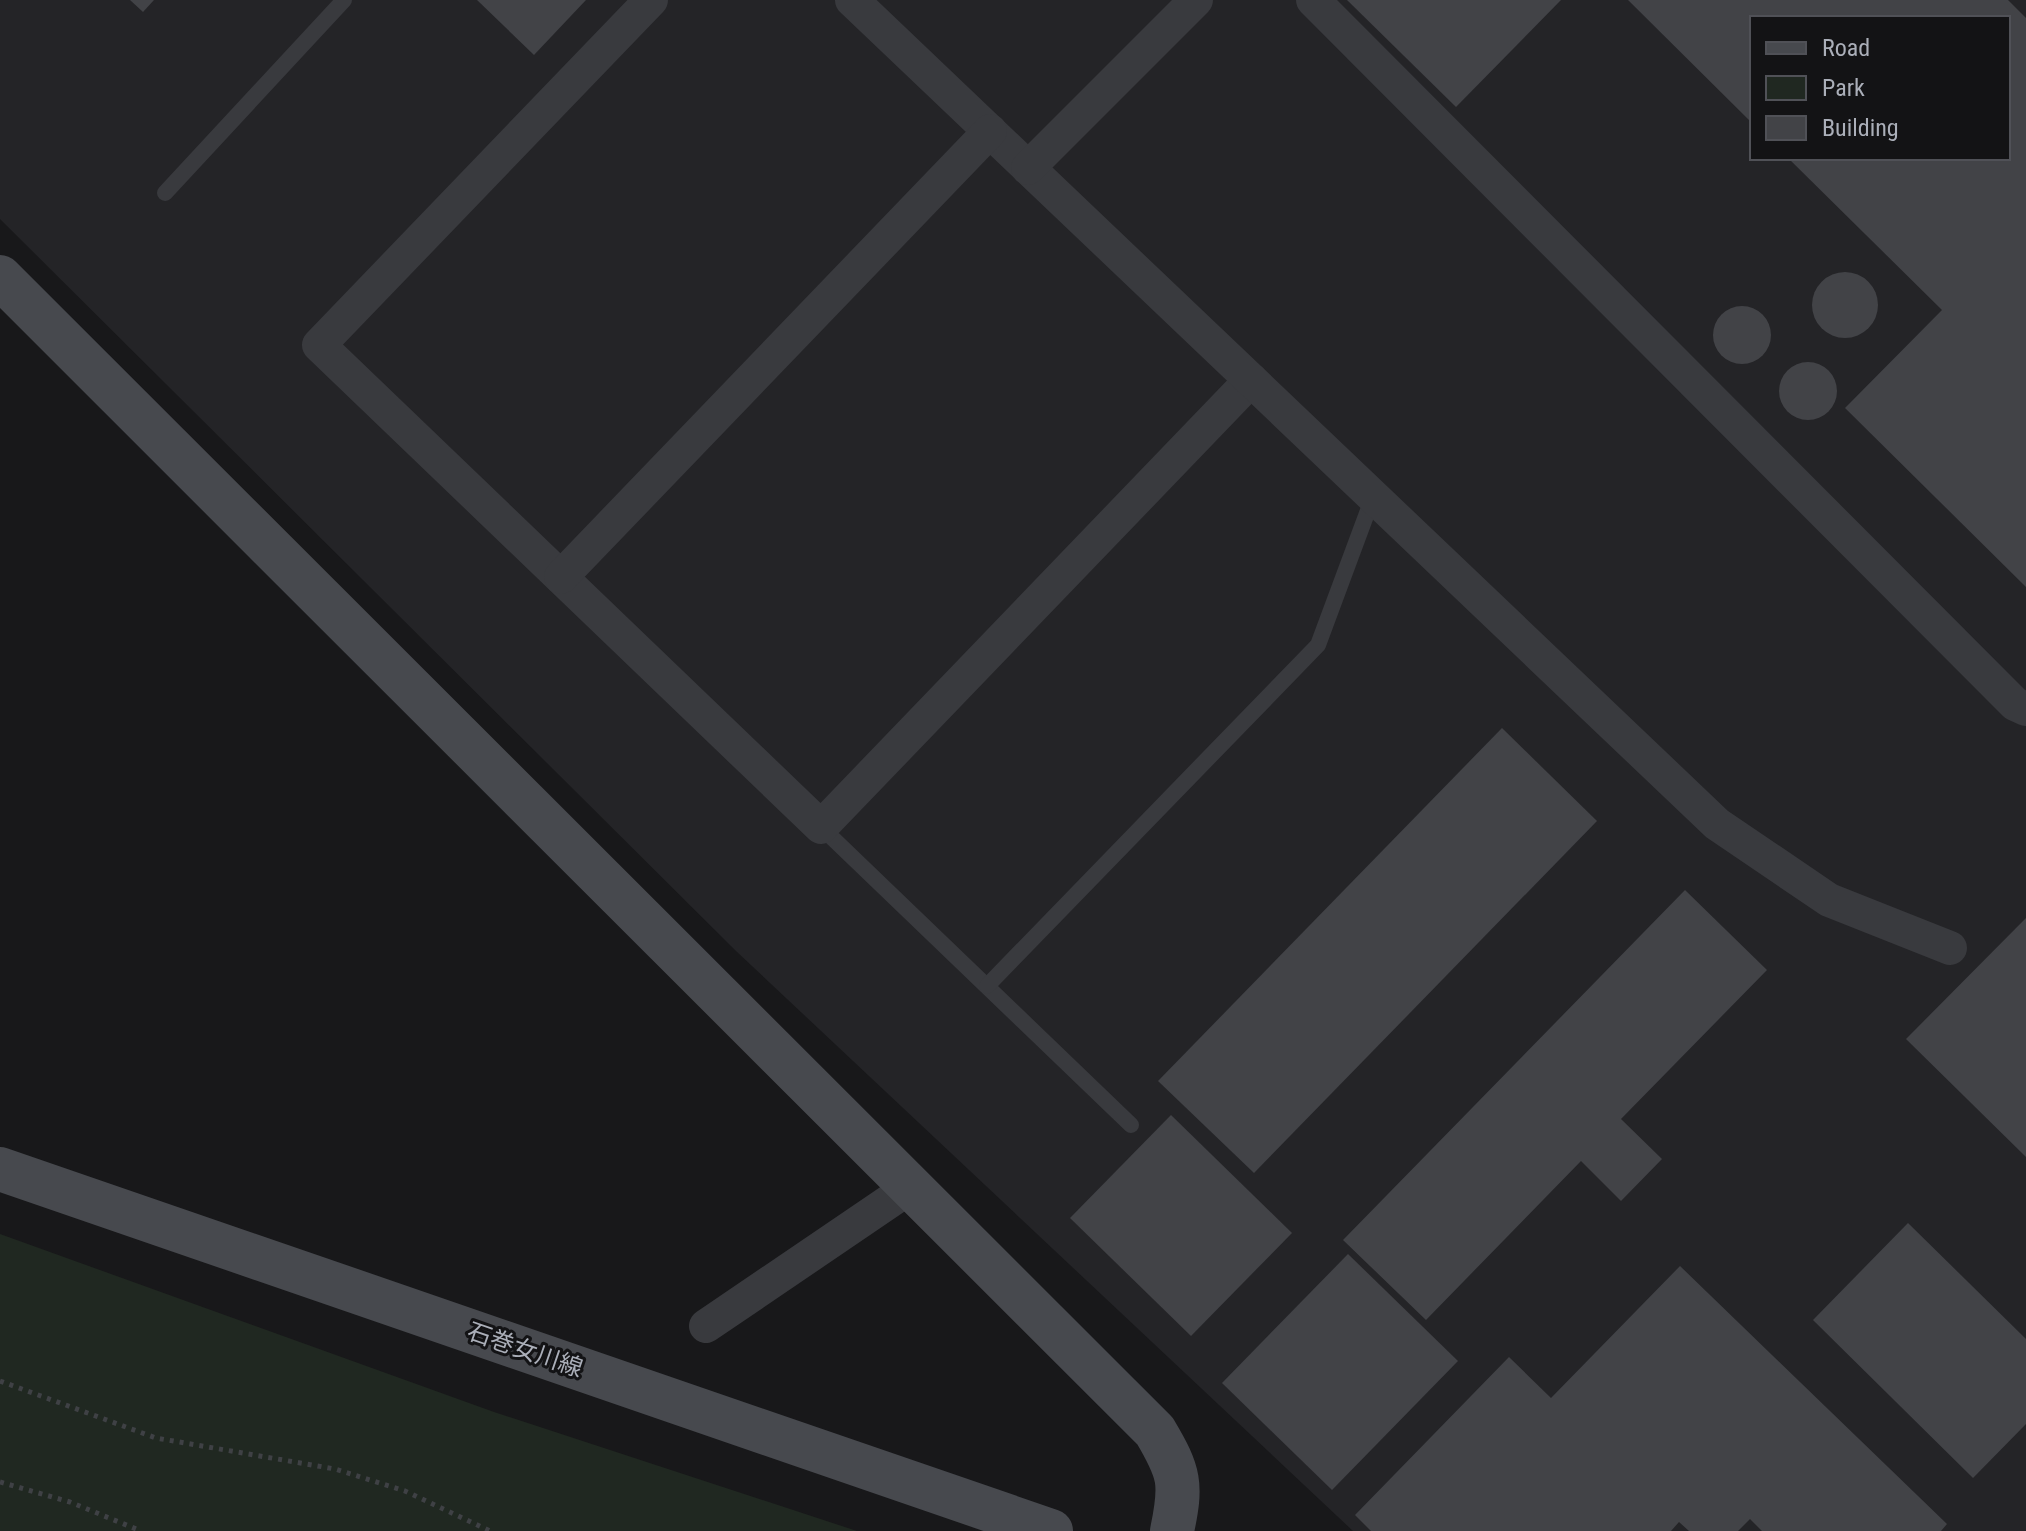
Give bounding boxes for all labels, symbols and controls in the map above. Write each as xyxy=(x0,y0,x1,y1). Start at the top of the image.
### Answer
legend xyxy=(1750,16,2010,160)
text: Road xyxy=(1822,34,1870,62)
text: Park xyxy=(1822,74,1865,102)
text: Building xyxy=(1822,114,1899,142)
street label: 石巻女川線 xyxy=(464,1317,586,1383)

